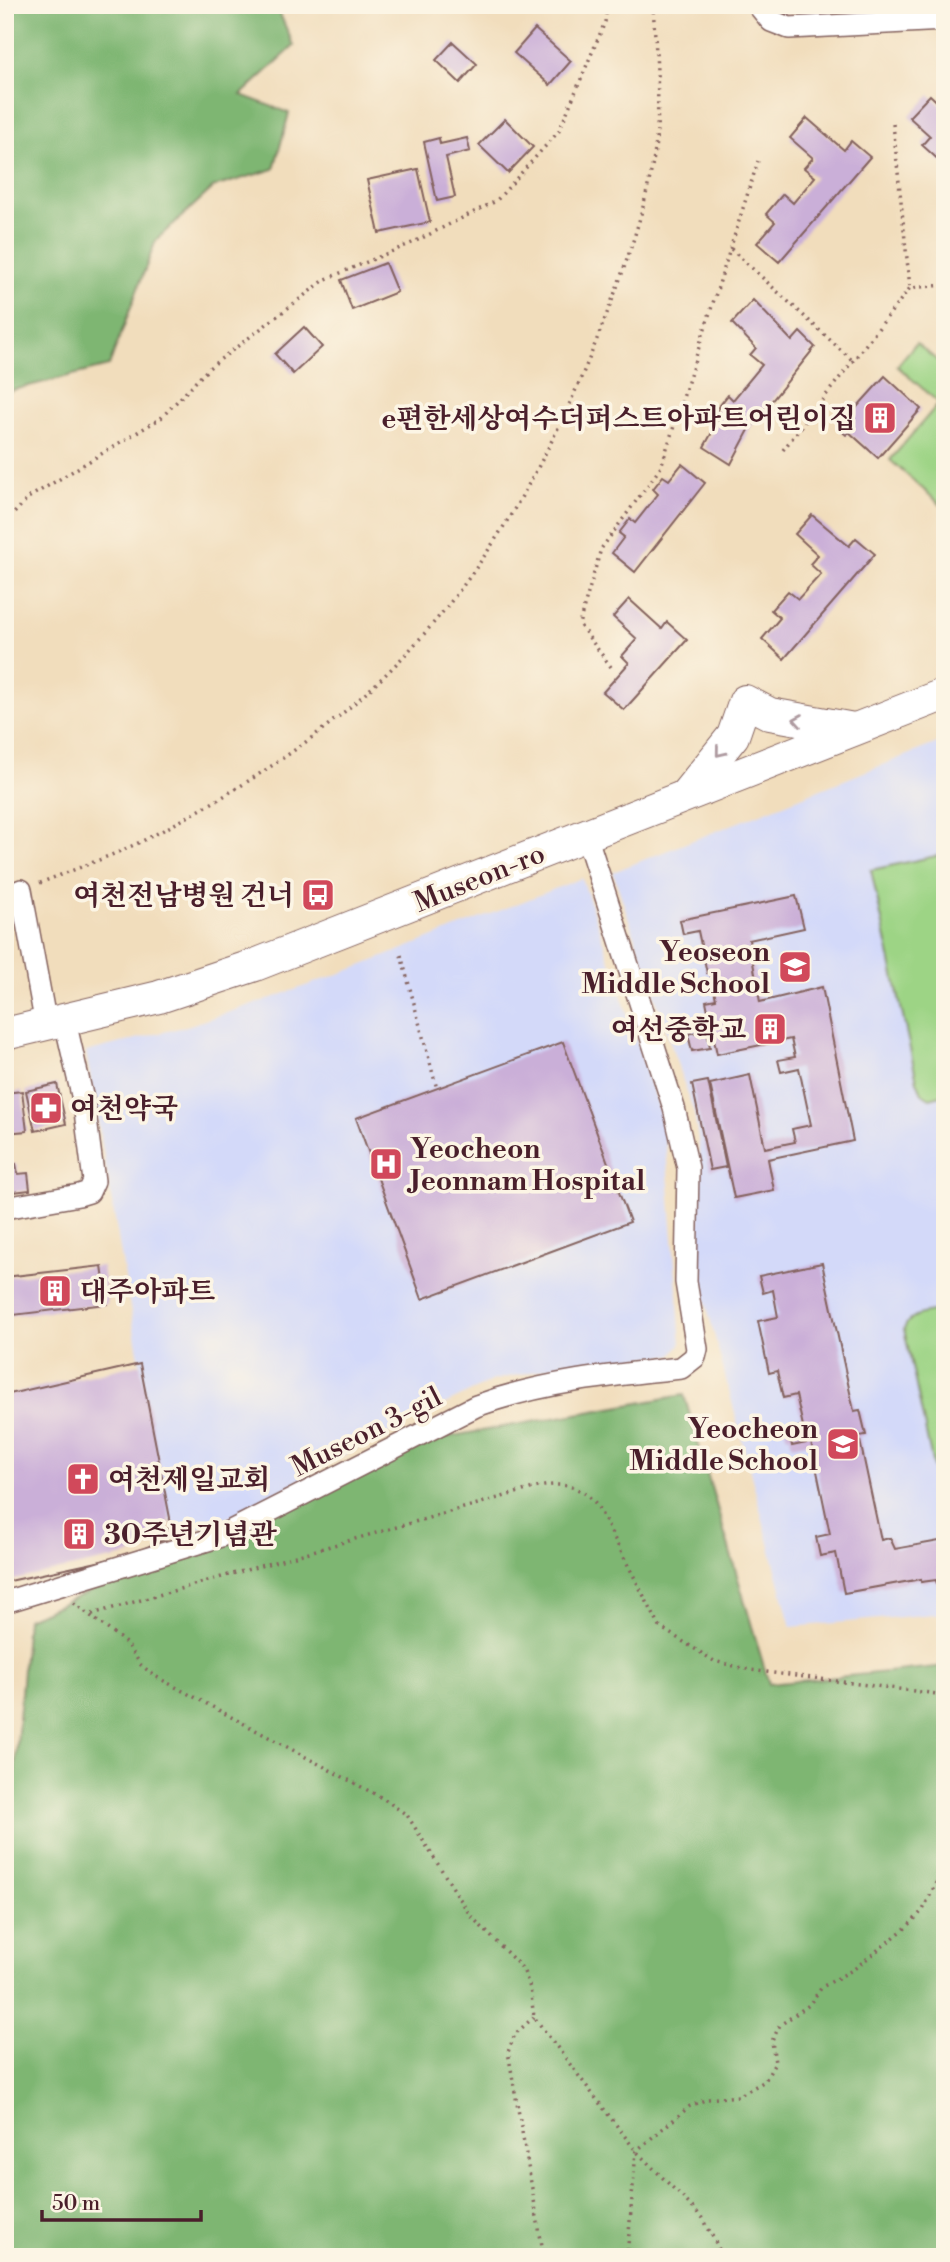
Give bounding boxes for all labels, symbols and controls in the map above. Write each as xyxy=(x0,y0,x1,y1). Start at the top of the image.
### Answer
building icon: e편한세상여수더퍼스트아파트어린이집 xyxy=(861,399,899,437)
place label: e편한세상여수더퍼스트아파트어린이집 xyxy=(381,402,856,437)
one-way arrow xyxy=(792,713,804,728)
one-way arrow xyxy=(716,745,729,757)
street label: Museon-ro xyxy=(409,836,550,920)
bus stop icon: 여천전남병원 건너 xyxy=(299,876,337,914)
place label: 여천전남병원 건너 xyxy=(73,879,294,914)
place label: Yeoseon Middle School xyxy=(581,935,770,1002)
school or university icon: Yeoseon Middle School xyxy=(776,948,814,986)
building icon: 여선중학교 xyxy=(751,1010,789,1048)
place label: 여선중학교 xyxy=(611,1013,746,1048)
pharmacy icon: 여천약국 xyxy=(27,1089,65,1127)
place label: 여천약국 xyxy=(70,1092,178,1127)
place label: Yeocheon Jeonnam Hospital xyxy=(406,1132,645,1199)
hospital icon: Yeocheon Jeonnam Hospital xyxy=(367,1145,405,1183)
building icon: 대주아파트 xyxy=(36,1272,74,1310)
place label: 대주아파트 xyxy=(80,1275,215,1310)
street label: Museon 3-gil xyxy=(286,1380,448,1485)
place label: Yeocheon Middle School xyxy=(629,1412,818,1479)
school or university icon: Yeocheon Middle School xyxy=(824,1425,862,1463)
church icon: 여천제일교회 xyxy=(64,1460,102,1498)
place label: 여천제일교회 xyxy=(108,1463,270,1498)
building icon: 30주년기념관 xyxy=(60,1515,98,1553)
place label: 30주년기념관 xyxy=(104,1518,277,1553)
scale bar xyxy=(42,2178,201,2222)
text: 50 m xyxy=(52,2191,100,2217)

